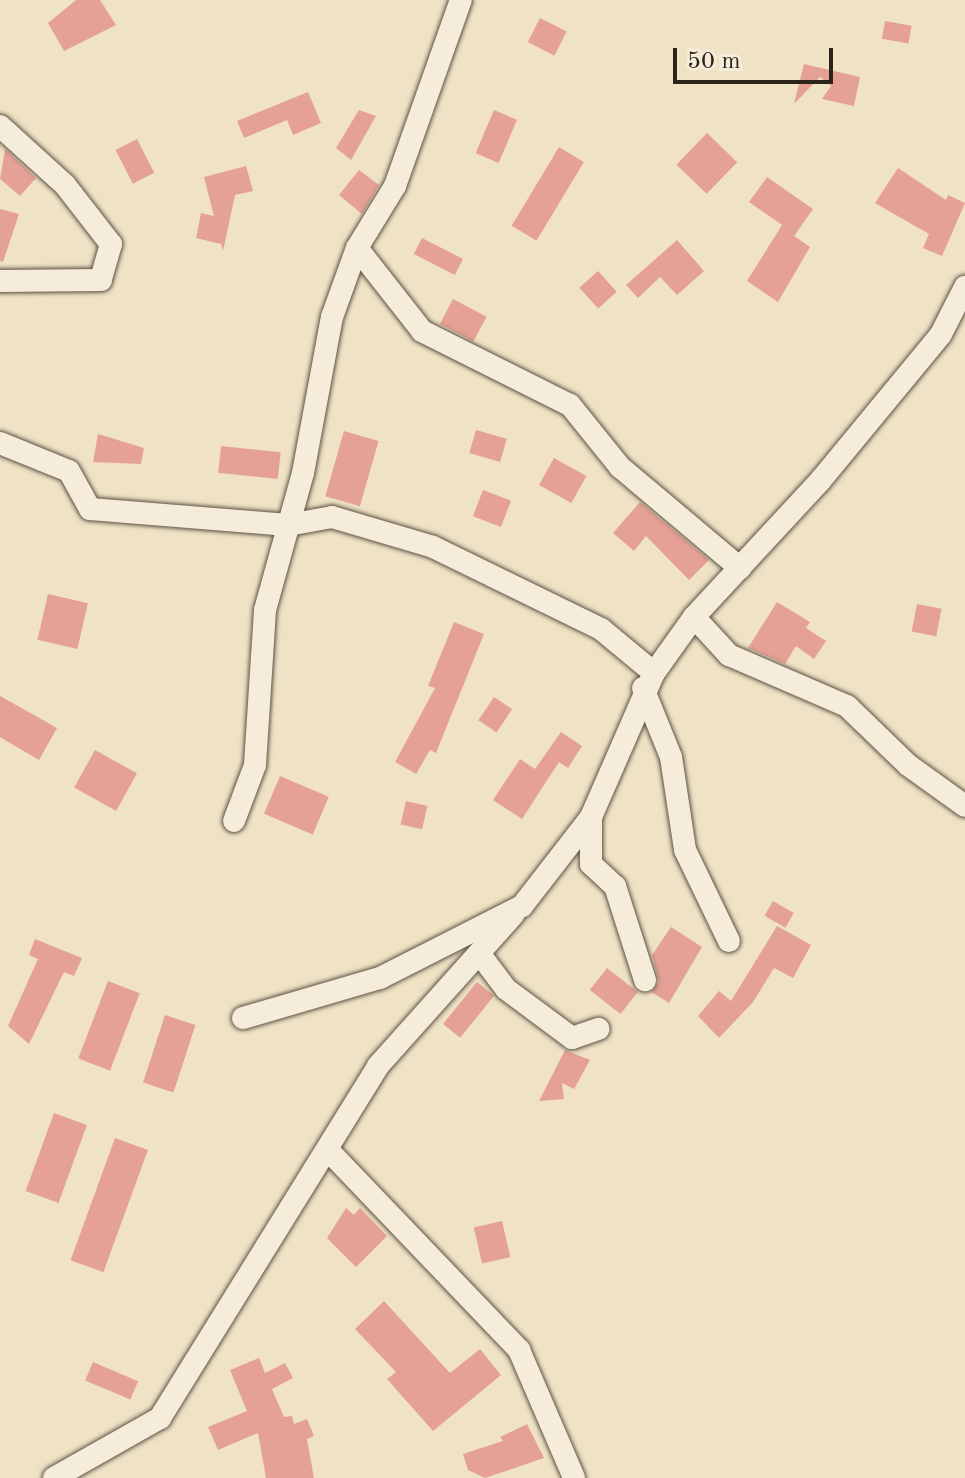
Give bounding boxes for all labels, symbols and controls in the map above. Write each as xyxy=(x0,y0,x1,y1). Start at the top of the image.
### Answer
scale bar xyxy=(677,32,837,82)
text: 50 m xyxy=(687,50,741,74)

